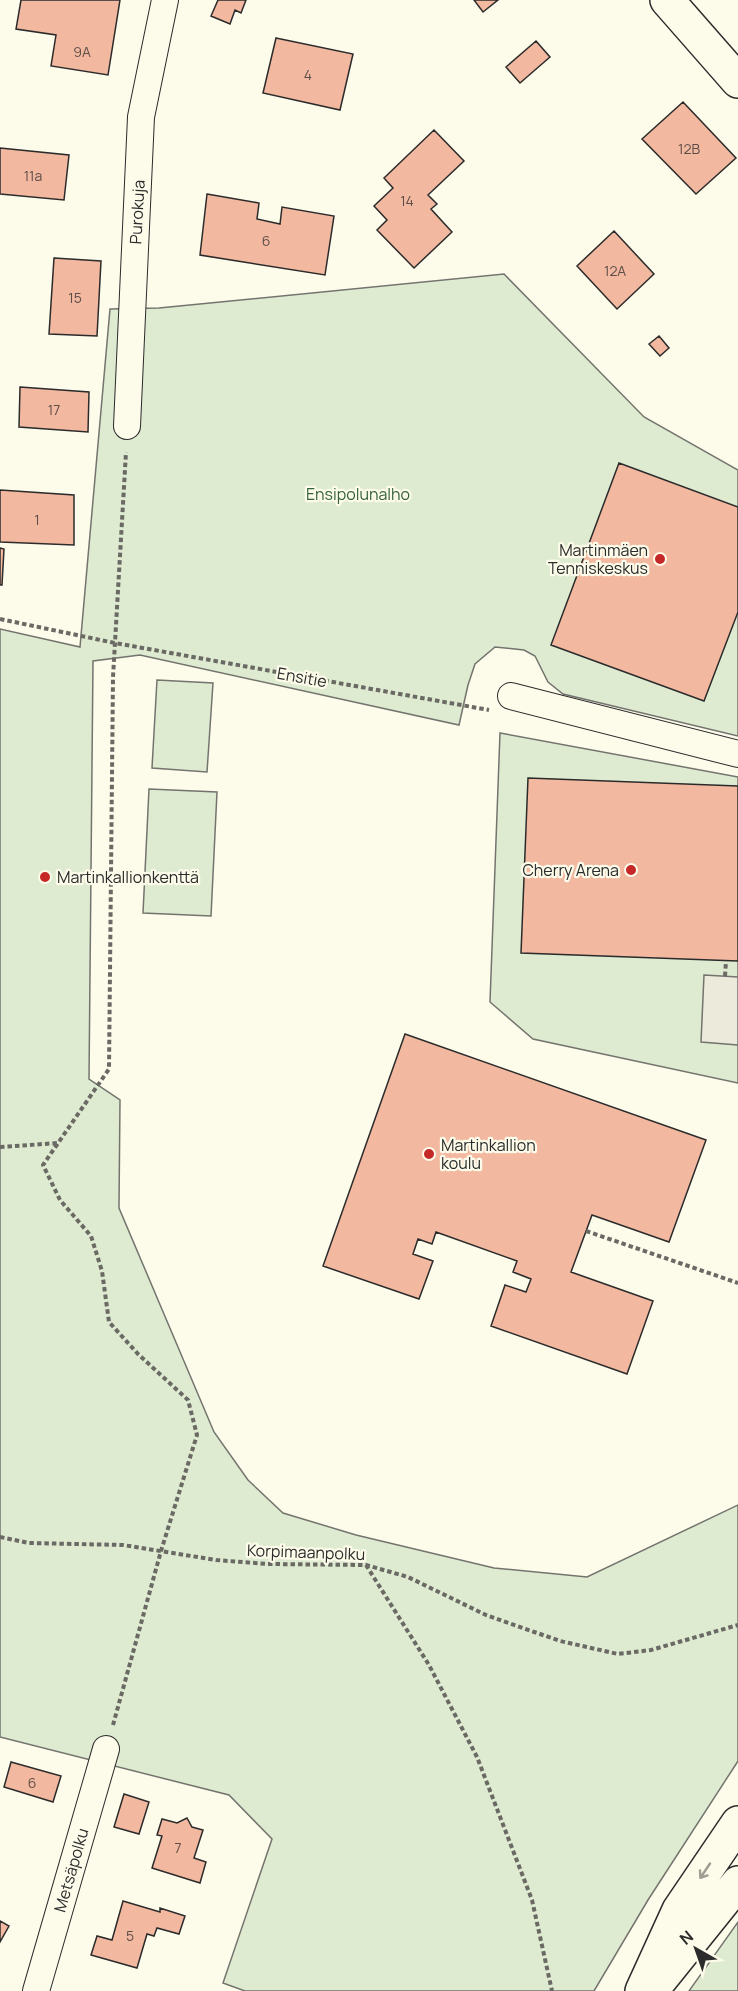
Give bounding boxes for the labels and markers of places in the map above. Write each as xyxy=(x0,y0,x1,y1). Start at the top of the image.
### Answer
place label: Martinmäen Tenniskeskus xyxy=(548,539,648,579)
marker: Martinmäen Tenniskeskus xyxy=(653,552,667,566)
place label: Cherry Arena xyxy=(522,859,619,881)
marker: Cherry Arena xyxy=(624,863,638,877)
place label: Martinkallionkenttä xyxy=(57,866,199,888)
marker: Martinkallionkenttä xyxy=(38,870,52,884)
place label: Martinkallion koulu xyxy=(441,1134,536,1174)
marker: Martinkallion koulu xyxy=(422,1147,436,1161)

